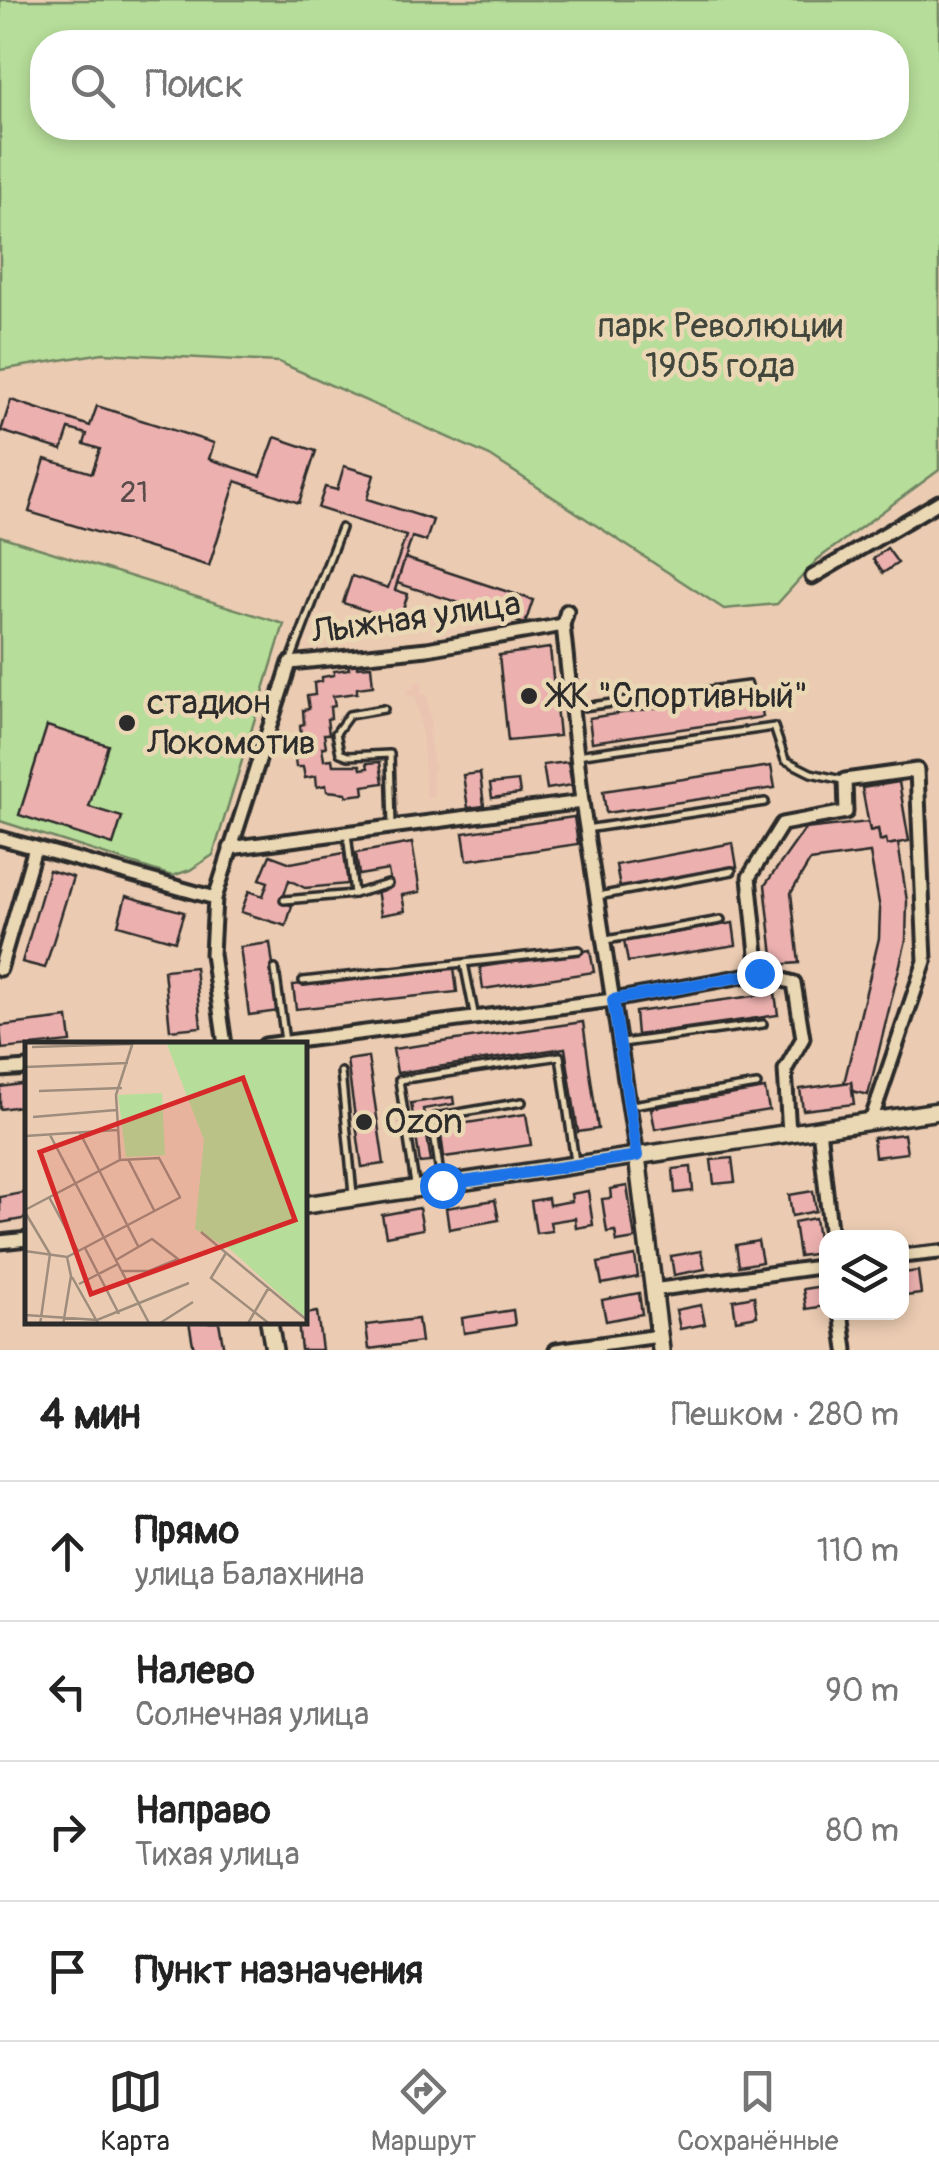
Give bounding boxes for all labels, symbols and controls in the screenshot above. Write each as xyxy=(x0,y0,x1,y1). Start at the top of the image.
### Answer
search box xyxy=(30,30,909,140)
icon: search xyxy=(65,58,120,113)
text: Поиск xyxy=(145,61,244,109)
park label: парк Революции 1905 года xyxy=(597,304,843,388)
house number: 21 xyxy=(120,474,148,511)
street label: Лыжная улица xyxy=(308,582,523,655)
place label: ЖК "Спортивный" xyxy=(544,674,808,718)
place label: стадион Локомотив xyxy=(146,681,316,765)
marker: ЖК "Спортивный" xyxy=(518,685,540,707)
marker: стадион Локомотив xyxy=(116,712,138,734)
route end xyxy=(737,951,783,997)
inset map xyxy=(25,1042,308,1325)
place label: Ozon xyxy=(384,1100,463,1144)
marker: Ozon xyxy=(353,1111,375,1133)
route start xyxy=(420,1163,466,1209)
map controls xyxy=(819,1230,909,1320)
button: layers xyxy=(819,1230,909,1320)
text: 4 мин xyxy=(40,1389,141,1441)
text: Пешком · 280 m xyxy=(671,1395,899,1435)
text: Прямо xyxy=(135,1507,239,1555)
icon: ahead xyxy=(40,1524,95,1579)
text: 110 m xyxy=(817,1531,899,1571)
text: улица Балахнина xyxy=(135,1555,364,1595)
text: Налево xyxy=(135,1647,255,1695)
icon: left xyxy=(40,1664,95,1719)
text: 90 m xyxy=(825,1671,899,1711)
text: Солнечная улица xyxy=(135,1695,369,1735)
text: Направо xyxy=(135,1787,271,1835)
icon: right xyxy=(40,1804,95,1859)
text: 80 m xyxy=(826,1811,899,1851)
text: Тихая улица xyxy=(135,1835,300,1875)
icon: arrive xyxy=(40,1944,95,1999)
text: Пункт назначения xyxy=(135,1947,423,1995)
tab: Карта xyxy=(100,2064,170,2159)
tab: Маршрут xyxy=(371,2064,476,2159)
tab: Сохранённые xyxy=(677,2064,839,2159)

